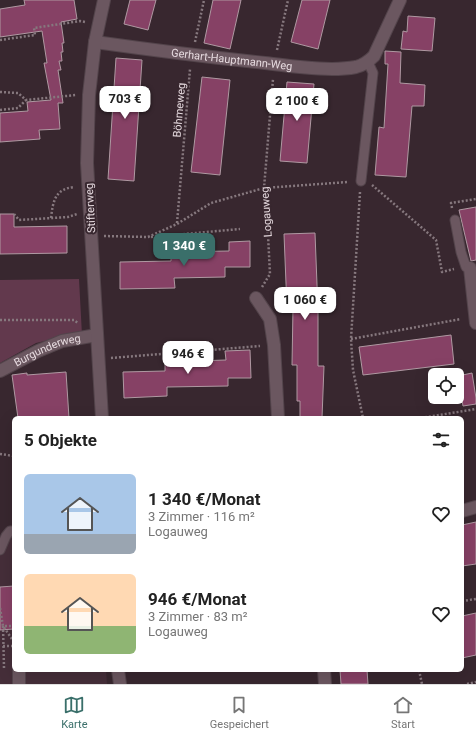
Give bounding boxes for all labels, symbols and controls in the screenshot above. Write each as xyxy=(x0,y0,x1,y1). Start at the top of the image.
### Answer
street label: Gerhart-Hauptmann-Weg xyxy=(170,46,293,73)
street label: Böhmeweg xyxy=(171,82,188,138)
pin: 703 € xyxy=(97,86,153,120)
pin: 2 100 € xyxy=(260,88,334,122)
text: 703 € xyxy=(108,91,142,106)
text: 2 100 € xyxy=(275,93,319,108)
street label: Stifterweg xyxy=(83,183,98,233)
street label: Logauweg xyxy=(258,186,275,238)
pin: 1 340 € xyxy=(147,233,221,267)
text: 1 340 € xyxy=(162,238,206,253)
pin: 1 060 € xyxy=(268,287,342,321)
text: 1 060 € xyxy=(283,292,327,307)
street label: Burgunderweg xyxy=(12,332,82,370)
pin: 946 € xyxy=(160,341,216,375)
text: 946 € xyxy=(171,346,205,361)
map controls xyxy=(428,368,464,404)
button: locate xyxy=(428,368,464,404)
icon: filters xyxy=(430,429,452,451)
text: 5 Objekte xyxy=(24,430,97,450)
text: 1 340 €/Monat xyxy=(148,489,260,509)
icon: home xyxy=(56,490,104,538)
icon: heart xyxy=(430,503,452,525)
text: 3 Zimmer · 116 m² xyxy=(148,509,255,524)
text: Logauweg xyxy=(148,524,208,539)
text: 946 €/Monat xyxy=(148,589,246,609)
icon: home xyxy=(56,590,104,638)
icon: heart xyxy=(430,603,452,625)
text: 3 Zimmer · 83 m² xyxy=(148,609,247,624)
text: Logauweg xyxy=(148,624,208,639)
tab: Karte xyxy=(61,694,87,731)
tab: Gespeichert xyxy=(210,694,269,731)
tab: Start xyxy=(391,694,415,731)

